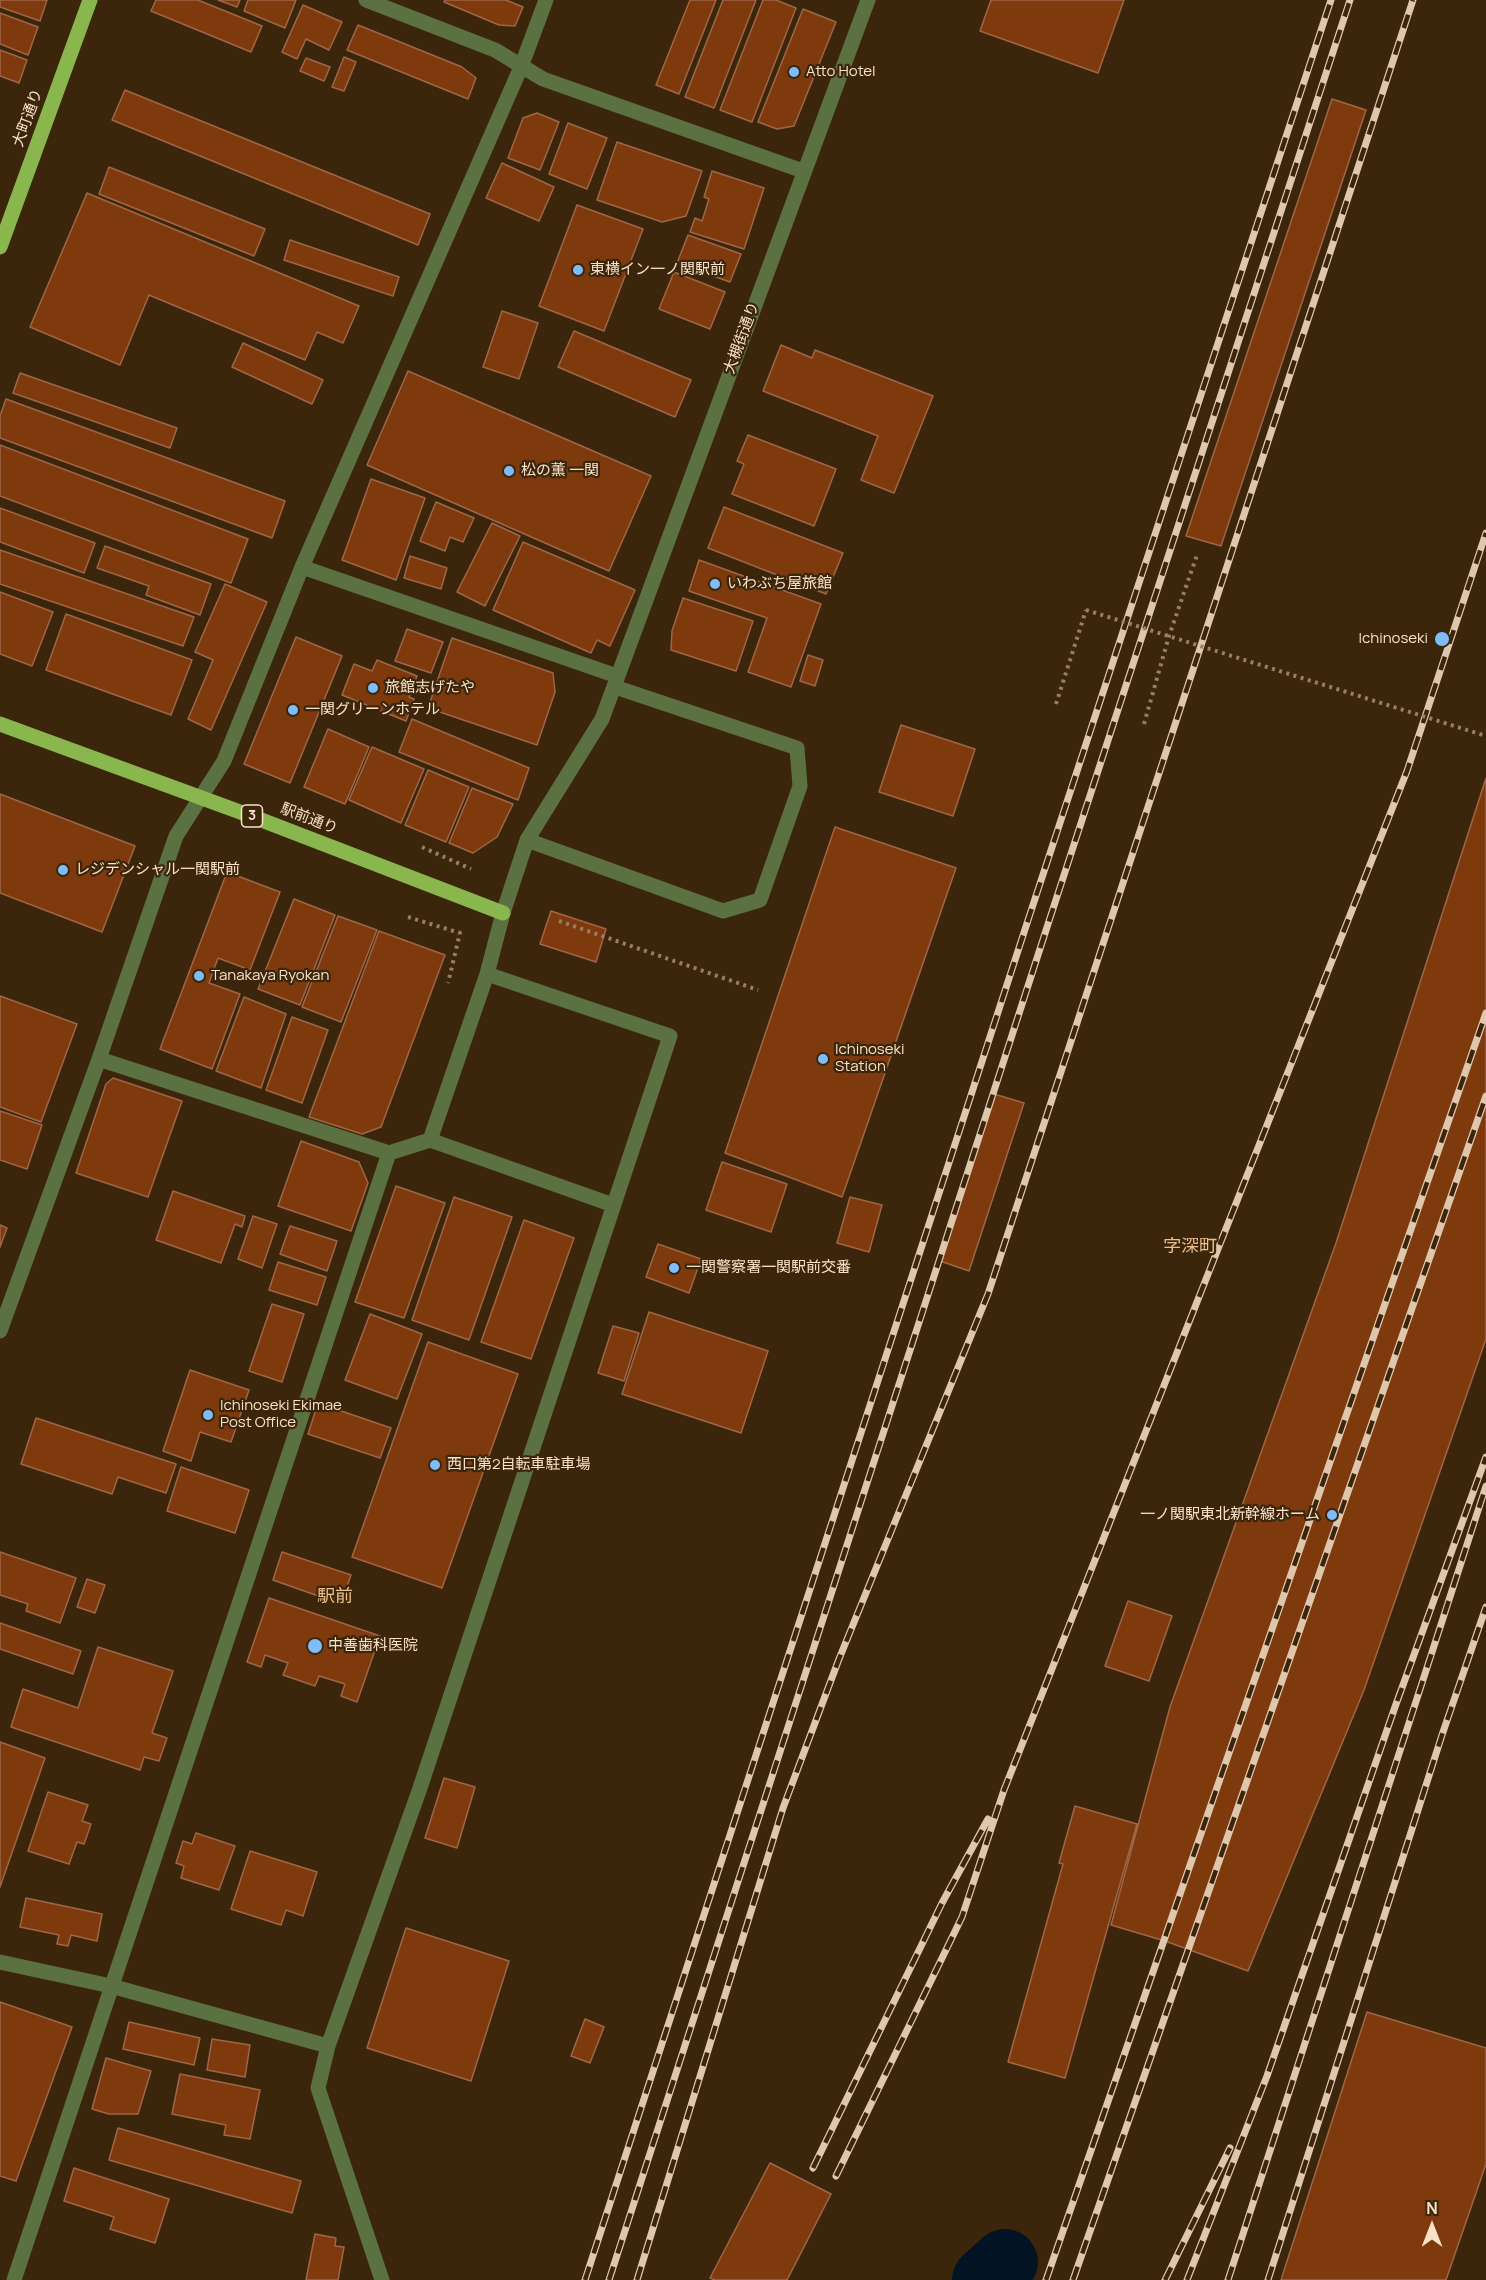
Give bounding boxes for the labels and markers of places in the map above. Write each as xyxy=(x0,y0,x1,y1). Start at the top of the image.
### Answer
place label: Atto Hotel xyxy=(806,63,876,81)
marker: Atto Hotel xyxy=(787,65,801,79)
place label: 東横イン一ノ関駅前 xyxy=(590,261,725,279)
marker: 東横イン一ノ関駅前 xyxy=(571,263,585,277)
place label: 松の薫 一関 xyxy=(521,462,599,480)
marker: 松の薫 一関 xyxy=(502,464,516,478)
place label: いわぶち屋旅館 xyxy=(727,575,832,593)
marker: いわぶち屋旅館 xyxy=(708,577,722,591)
place label: Ichinoseki xyxy=(1359,630,1428,648)
marker: Ichinoseki xyxy=(1433,630,1451,648)
place label: 旅館志げたや xyxy=(385,679,475,697)
marker: 旅館志げたや xyxy=(366,681,380,695)
place label: 一関グリーンホテル xyxy=(305,701,440,719)
marker: 一関グリーンホテル xyxy=(286,703,300,717)
place label: レジデンシャル一関駅前 xyxy=(75,861,240,879)
marker: レジデンシャル一関駅前 xyxy=(56,863,70,877)
place label: Tanakaya Ryokan xyxy=(211,967,329,985)
marker: Tanakaya Ryokan xyxy=(192,969,206,983)
place label: Ichinoseki Station xyxy=(835,1041,904,1076)
marker: Ichinoseki Station xyxy=(816,1052,830,1066)
place label: 一関警察署一関駅前交番 xyxy=(686,1259,851,1277)
marker: 一関警察署一関駅前交番 xyxy=(667,1261,681,1275)
place label: Ichinoseki Ekimae Post Office xyxy=(220,1397,342,1432)
marker: Ichinoseki Ekimae Post Office xyxy=(201,1408,215,1422)
place label: 西口第2自転車駐車場 xyxy=(447,1456,591,1474)
marker: 西口第2自転車駐車場 xyxy=(428,1458,442,1472)
place label: 一ノ関駅東北新幹線ホーム xyxy=(1140,1506,1320,1524)
marker: 一ノ関駅東北新幹線ホーム xyxy=(1325,1508,1339,1522)
marker: 中善歯科医院 xyxy=(306,1637,324,1655)
place label: 中善歯科医院 xyxy=(328,1637,418,1655)

